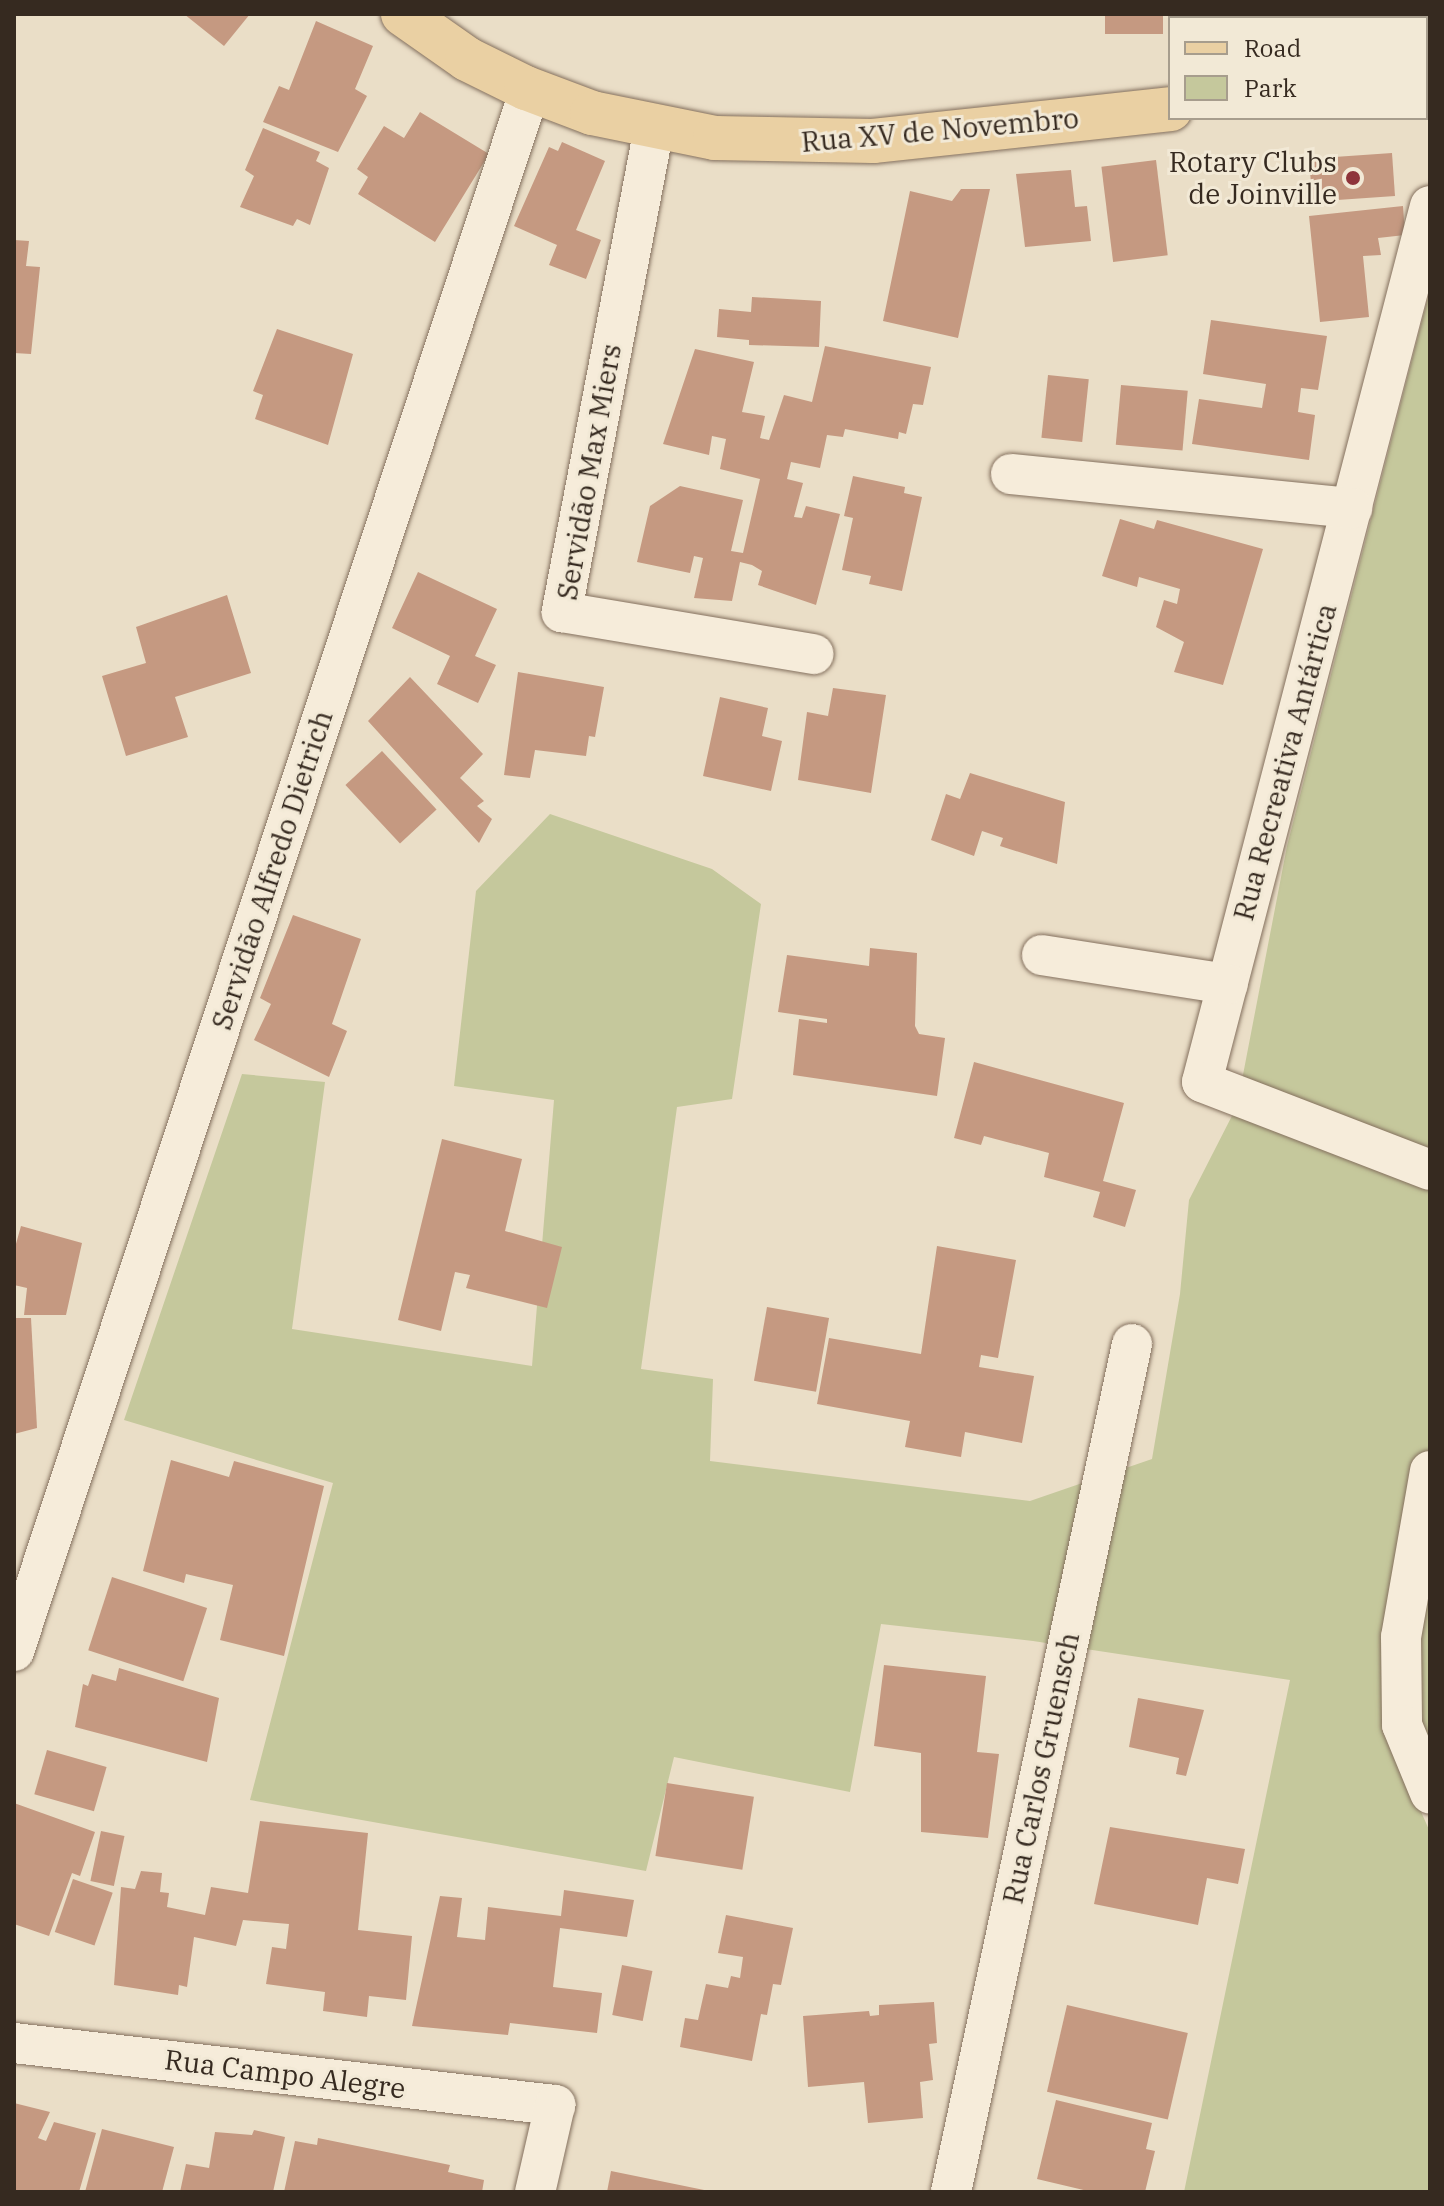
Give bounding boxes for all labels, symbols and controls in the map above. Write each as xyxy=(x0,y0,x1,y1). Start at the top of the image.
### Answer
legend xyxy=(1168,16,1428,120)
text: Road xyxy=(1244,32,1301,64)
text: Park xyxy=(1244,72,1296,104)
street label: Rua XV de Novembro xyxy=(800,101,1080,159)
place label: Rotary Clubs de Joinville xyxy=(1169,145,1337,211)
marker: Rotary Clubs de Joinville xyxy=(1344,169,1362,187)
street label: Servidão Max Miers xyxy=(550,341,628,603)
street label: Rua Recreativa Antártica xyxy=(1226,600,1344,924)
street label: Servidão Alfredo Dietrich xyxy=(204,706,340,1034)
street label: Rua Carlos Gruensch xyxy=(996,1629,1086,1907)
street label: Rua Campo Alegre xyxy=(163,2043,407,2105)

